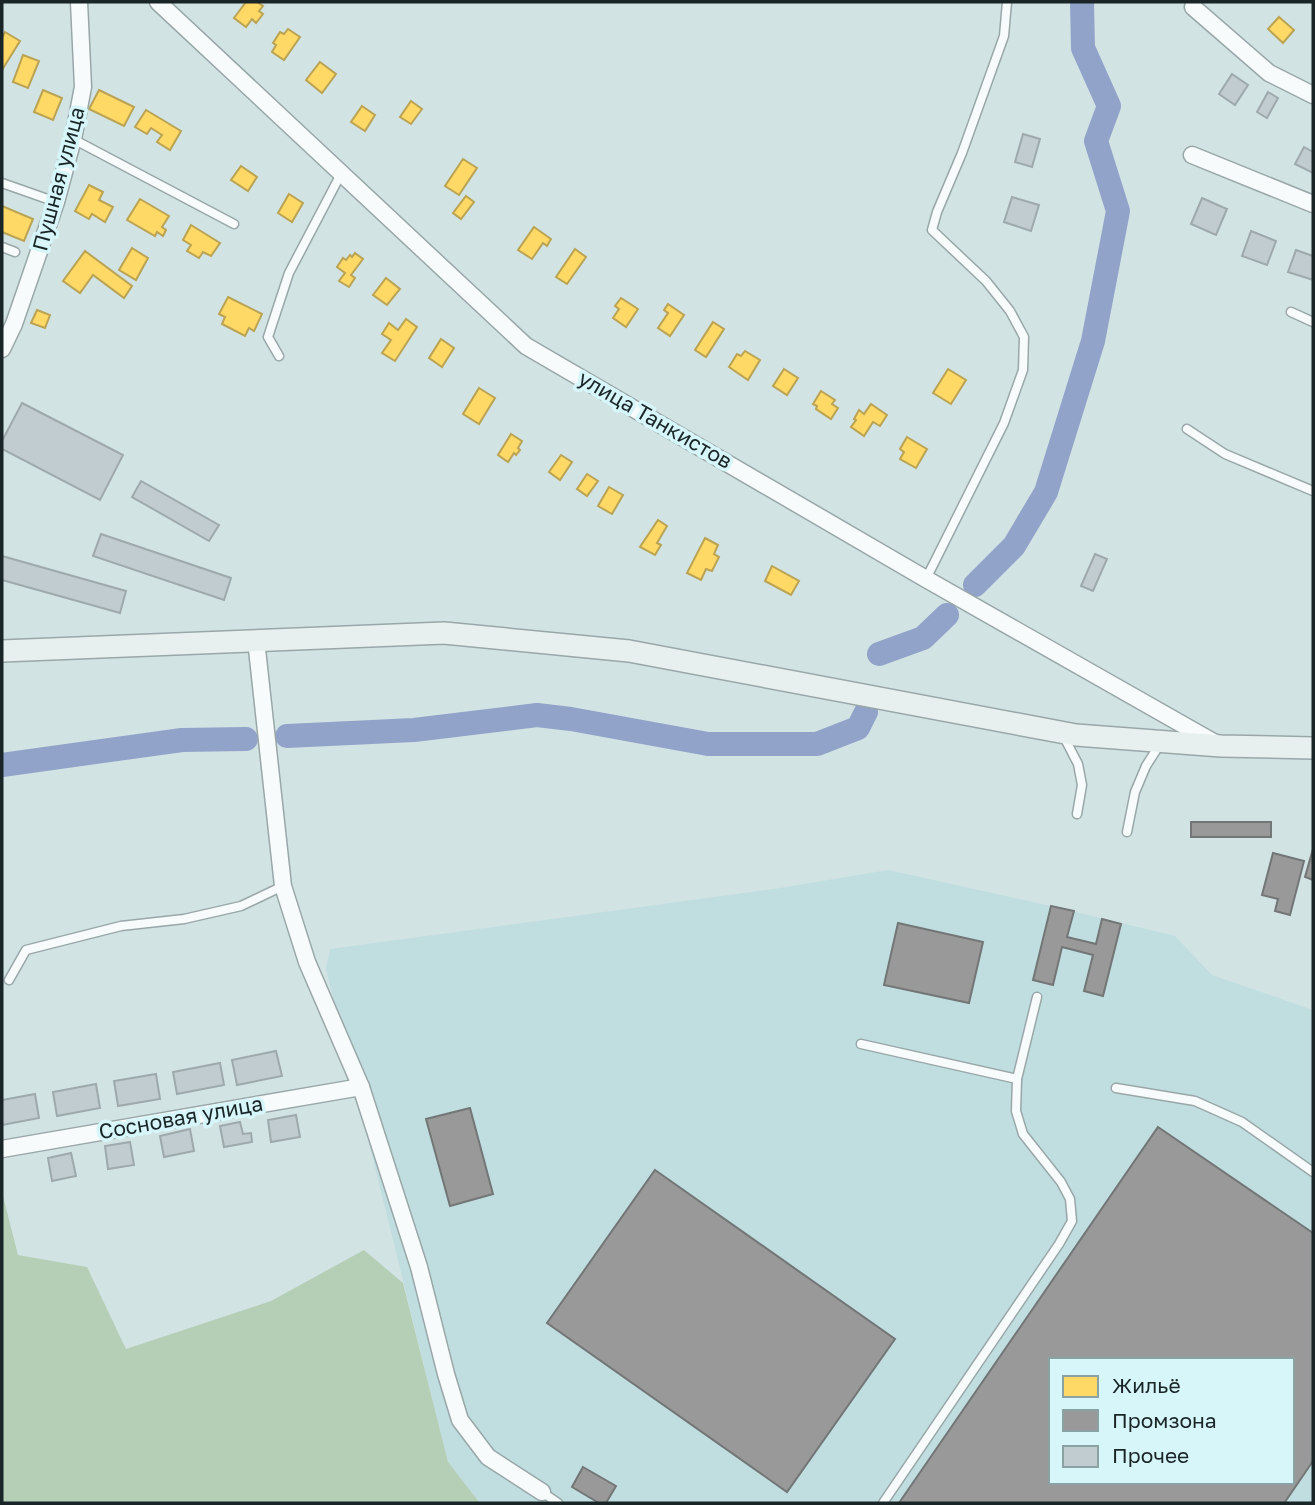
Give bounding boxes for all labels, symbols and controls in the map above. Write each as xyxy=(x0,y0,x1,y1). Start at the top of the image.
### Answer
street label: Пушная улица xyxy=(26,104,90,254)
street label: улица Танкистов xyxy=(574,365,737,474)
street label: Сосновая улица xyxy=(97,1090,265,1144)
legend xyxy=(1049,1358,1294,1484)
text: Жильё xyxy=(1112,1372,1181,1398)
text: Промзона xyxy=(1112,1407,1217,1433)
text: Прочее xyxy=(1112,1442,1189,1468)

